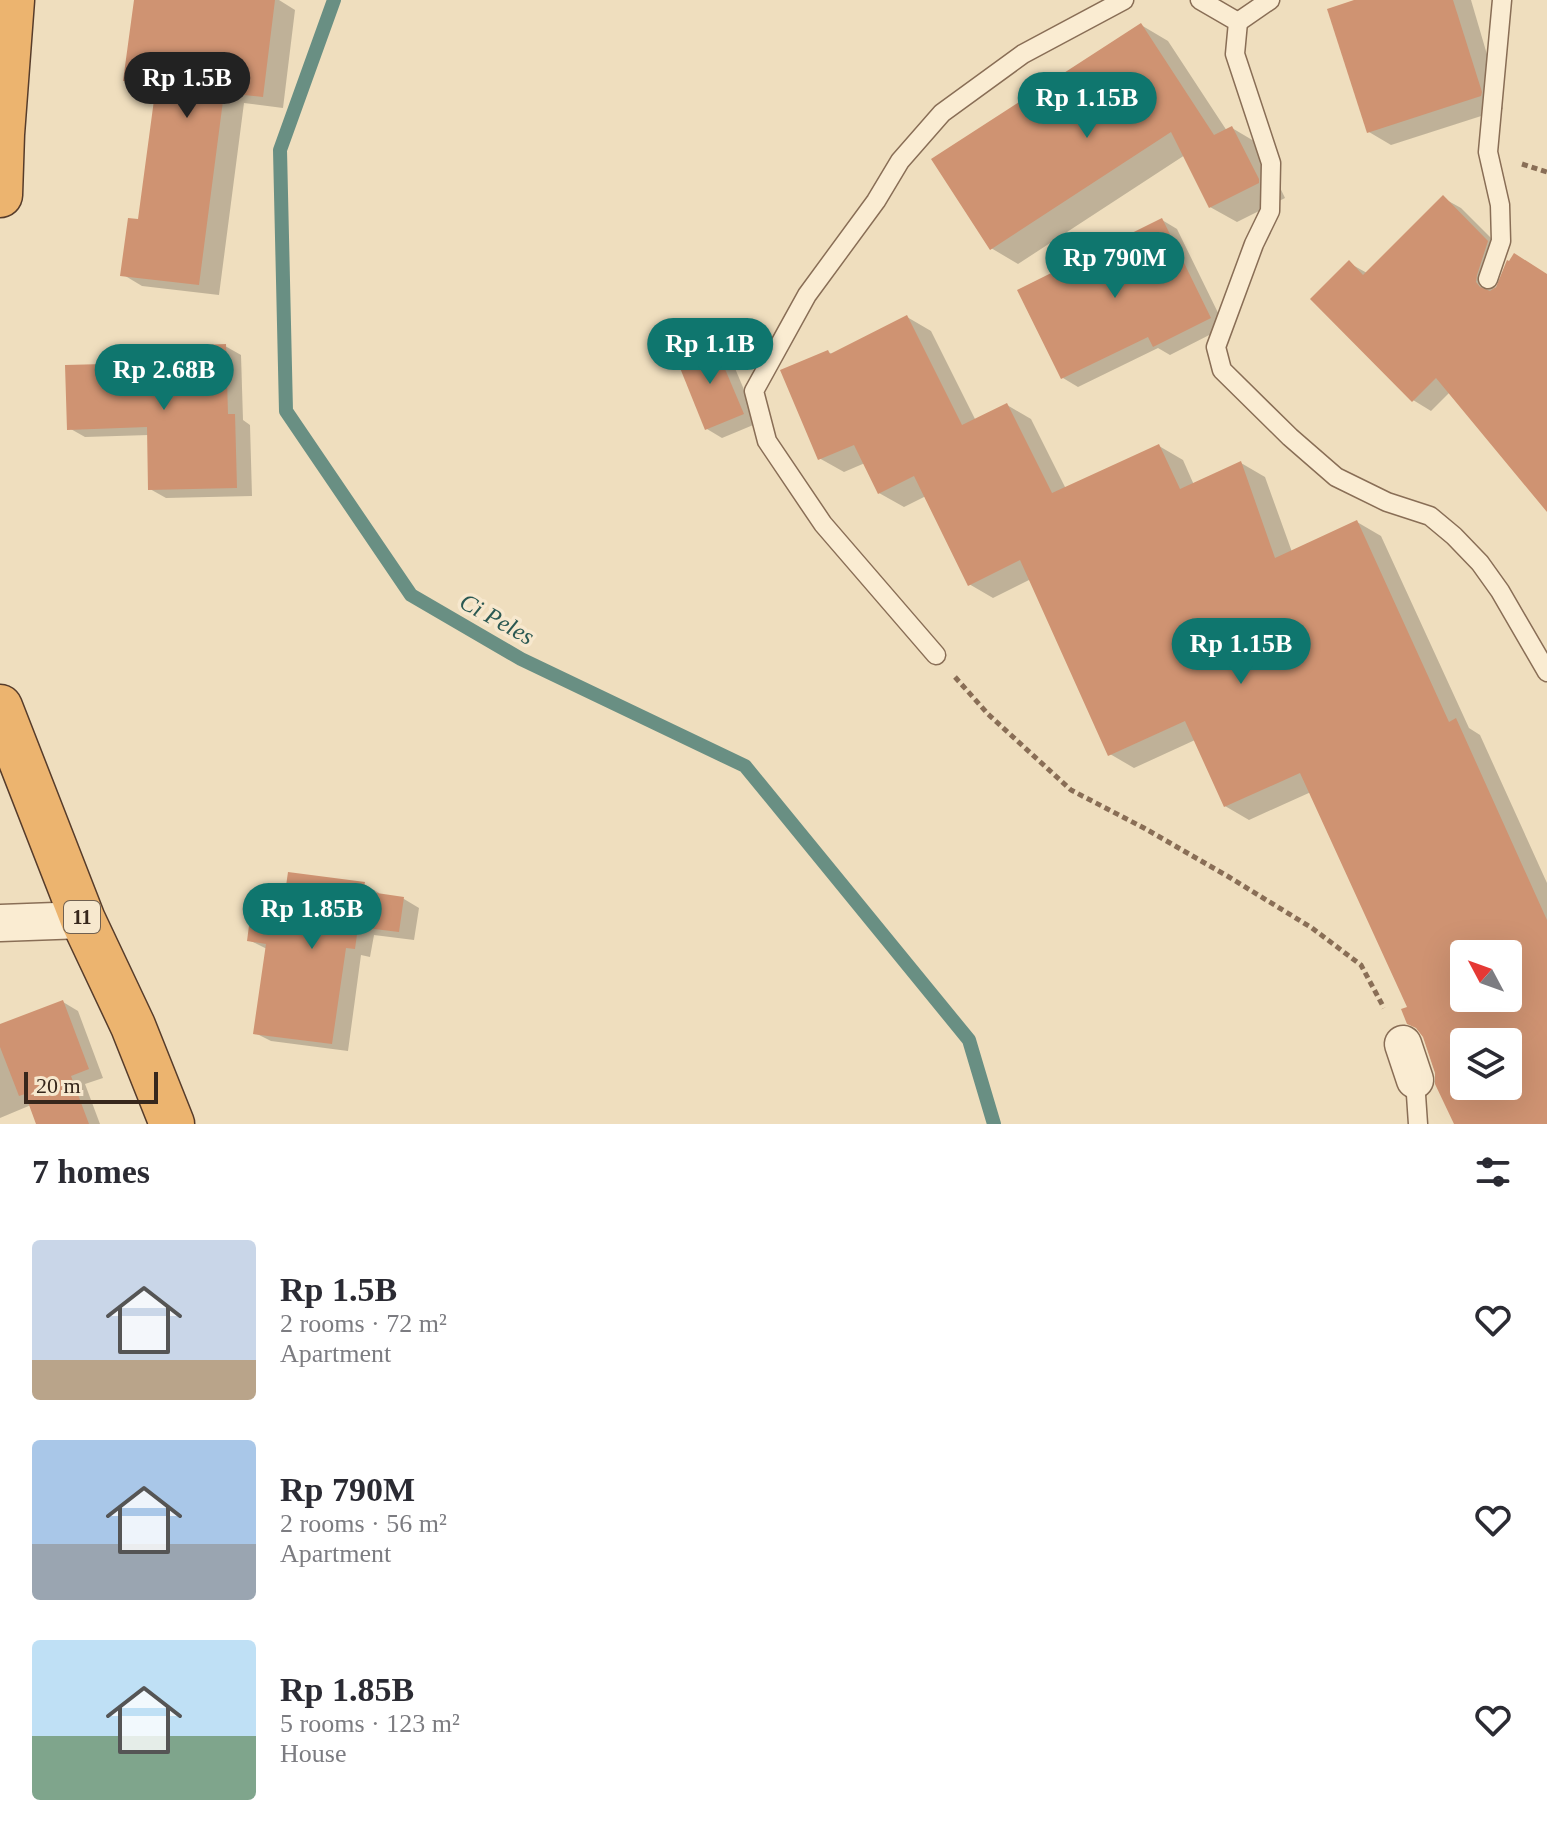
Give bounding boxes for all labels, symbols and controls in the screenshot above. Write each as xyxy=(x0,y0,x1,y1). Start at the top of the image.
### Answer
pin: Rp 1.5B xyxy=(113,52,261,120)
text: Rp 1.5B xyxy=(142,63,232,92)
pin: Rp 1.15B xyxy=(1004,72,1170,140)
text: Rp 1.15B xyxy=(1036,83,1138,112)
pin: Rp 790M xyxy=(1041,232,1189,300)
text: Rp 790M xyxy=(1063,243,1167,272)
pin: Rp 1.1B xyxy=(636,318,784,386)
text: Rp 1.1B xyxy=(665,329,755,358)
pin: Rp 2.68B xyxy=(81,344,247,412)
text: Rp 2.68B xyxy=(113,355,215,384)
water label: Ci Peles xyxy=(455,588,539,650)
pin: Rp 1.15B xyxy=(1158,618,1324,686)
text: Rp 1.15B xyxy=(1190,629,1292,658)
pin: Rp 1.85B xyxy=(229,883,395,951)
text: Rp 1.85B xyxy=(261,894,363,923)
road number: 11 xyxy=(64,901,100,933)
north arrow xyxy=(1450,940,1522,1012)
map controls xyxy=(1450,940,1522,1100)
button: layers xyxy=(1450,1028,1522,1100)
scale bar xyxy=(24,1068,158,1104)
text: 20 m xyxy=(36,1073,81,1098)
icon: filters xyxy=(1471,1150,1515,1194)
text: 7 homes xyxy=(32,1153,150,1190)
text: Rp 1.5B xyxy=(280,1271,397,1308)
icon: home xyxy=(96,1272,192,1368)
icon: heart xyxy=(1471,1298,1515,1342)
text: 2 rooms · 72 m² xyxy=(280,1309,447,1338)
text: Apartment xyxy=(280,1339,391,1368)
text: Rp 790M xyxy=(280,1471,415,1508)
icon: home xyxy=(96,1472,192,1568)
icon: heart xyxy=(1471,1498,1515,1542)
text: 2 rooms · 56 m² xyxy=(280,1509,447,1538)
text: Apartment xyxy=(280,1539,391,1568)
text: Rp 1.85B xyxy=(280,1671,414,1708)
icon: home xyxy=(96,1672,192,1768)
icon: heart xyxy=(1471,1698,1515,1742)
text: 5 rooms · 123 m² xyxy=(280,1709,460,1738)
text: House xyxy=(280,1739,346,1768)

